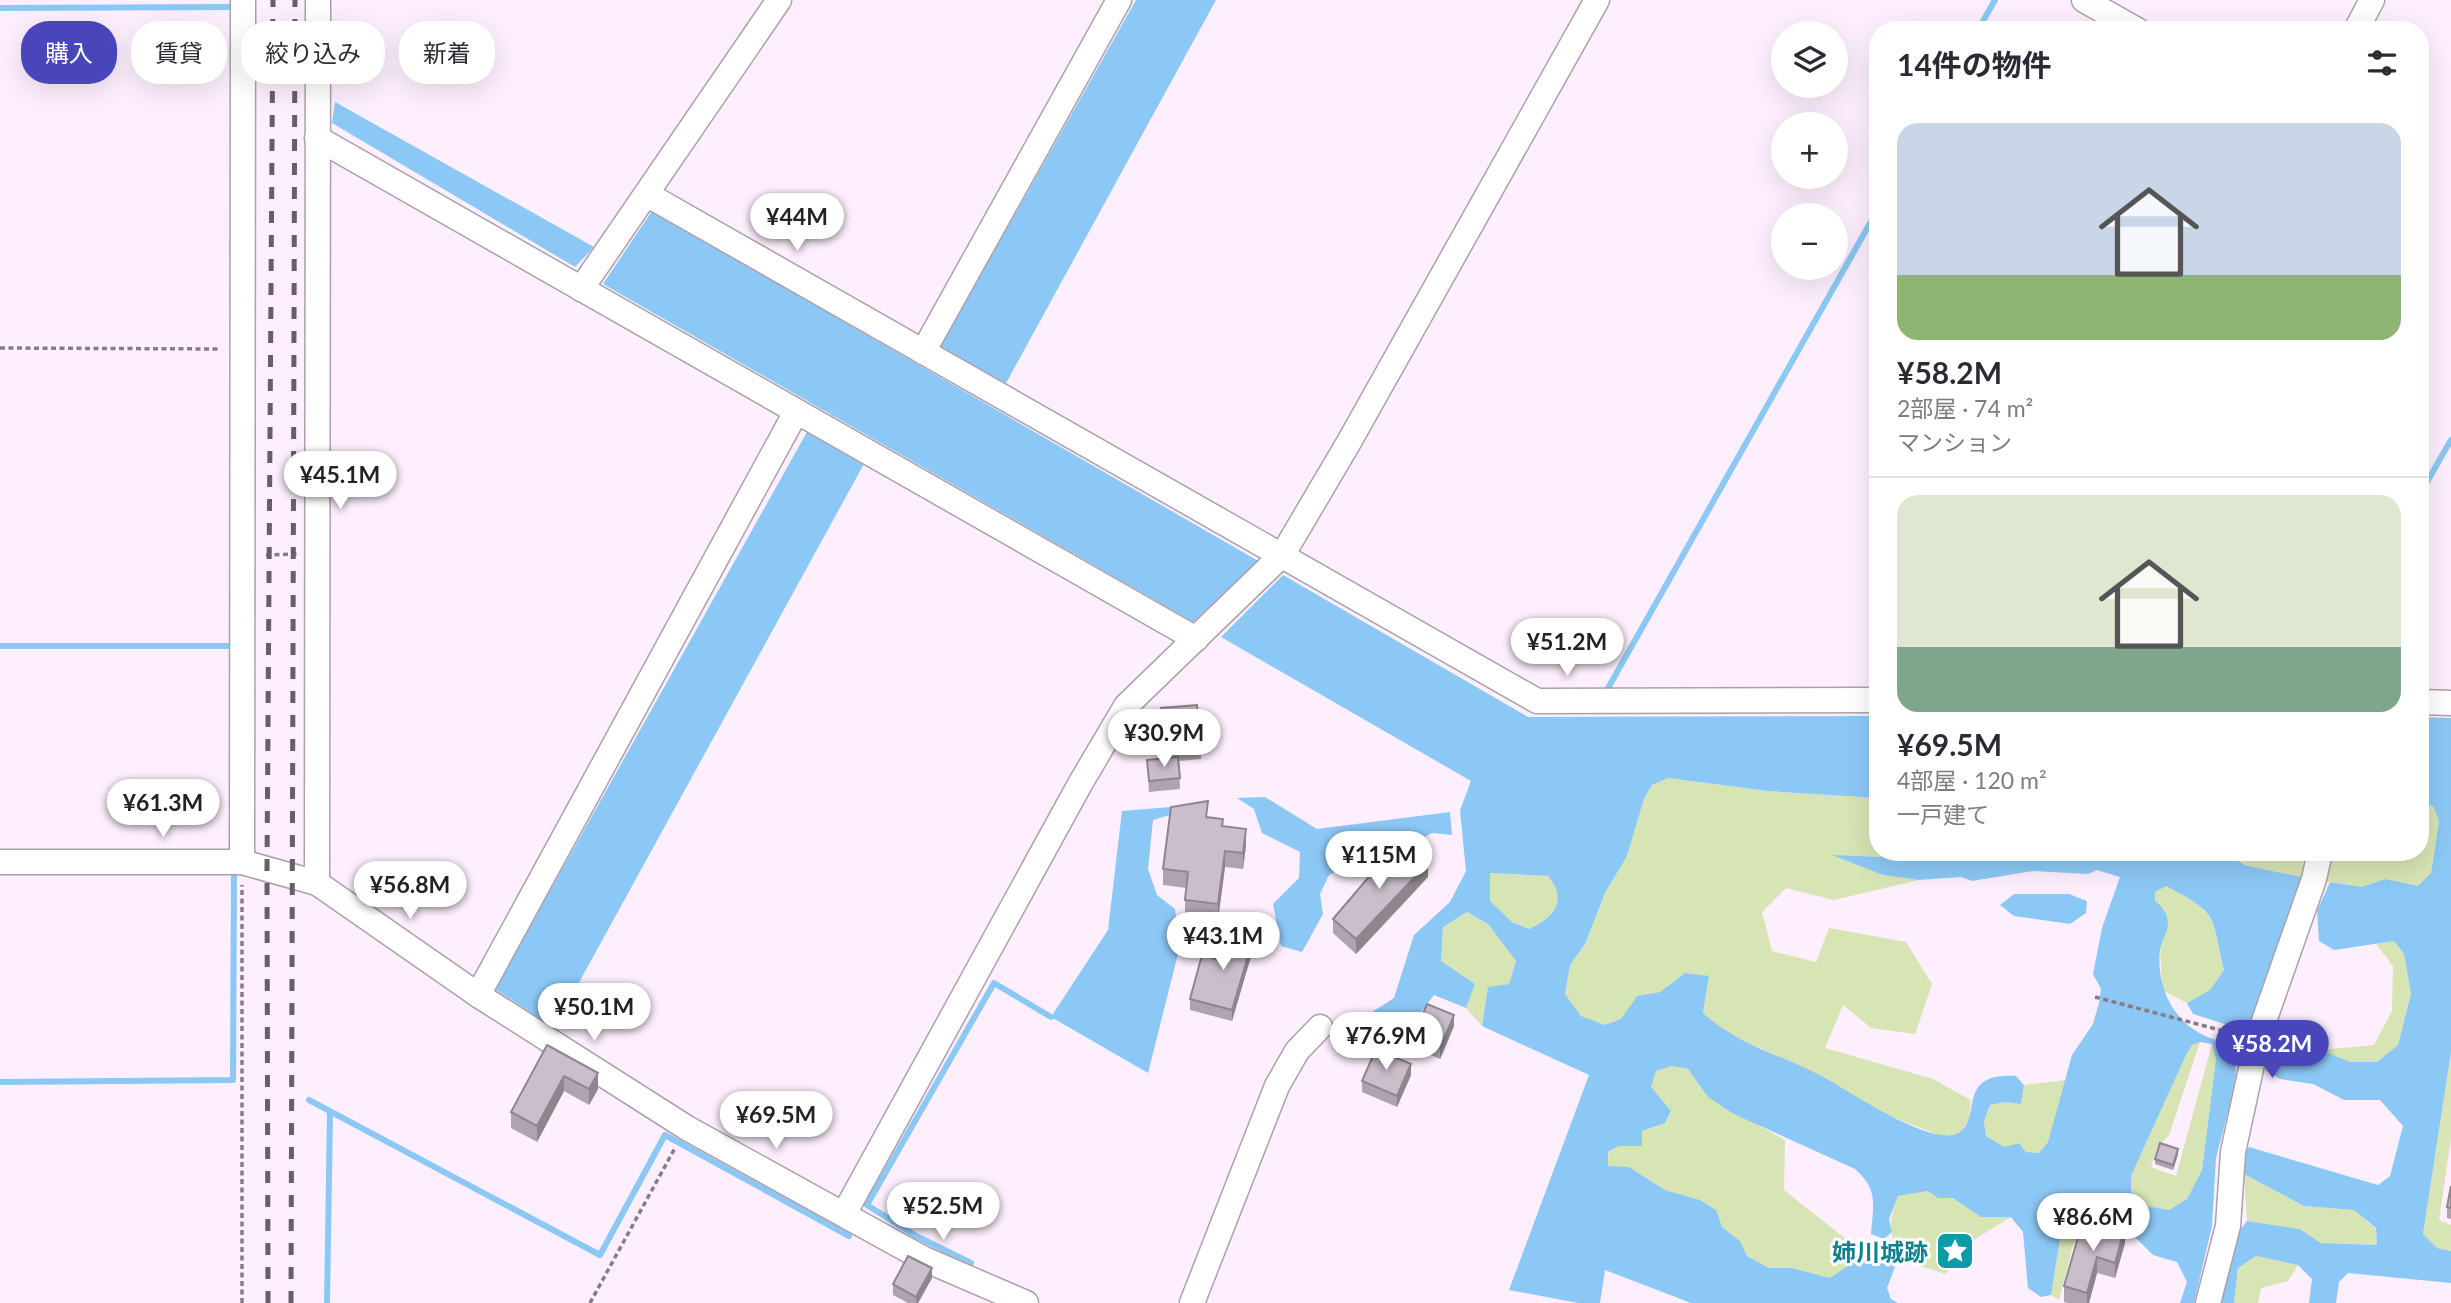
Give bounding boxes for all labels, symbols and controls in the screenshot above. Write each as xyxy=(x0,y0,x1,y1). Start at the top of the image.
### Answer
chip: 購入 xyxy=(21,21,117,84)
chip: 賃貸 xyxy=(131,21,227,84)
chip: 絞り込み xyxy=(241,21,385,84)
chip: 新着 xyxy=(399,21,495,84)
map controls xyxy=(1771,21,1848,280)
button: layers xyxy=(1771,21,1848,98)
icon: filters xyxy=(2363,44,2401,82)
text: 14件の物件 xyxy=(1897,46,2052,82)
button: + xyxy=(1771,112,1848,189)
icon: home xyxy=(2086,169,2212,295)
pin: ¥44M xyxy=(756,194,838,253)
text: ¥44M xyxy=(766,202,828,230)
button: − xyxy=(1771,203,1848,280)
text: ¥58.2M xyxy=(1897,354,2002,390)
text: 2部屋 · 74 m² xyxy=(1897,394,2033,422)
text: マンション xyxy=(1897,428,2012,456)
pin: ¥45.1M xyxy=(283,452,397,511)
text: ¥45.1M xyxy=(300,460,380,488)
icon: home xyxy=(2086,541,2212,667)
pin: ¥51.2M xyxy=(1510,618,1624,678)
text: ¥51.2M xyxy=(1527,627,1607,655)
pin: ¥30.9M xyxy=(1107,710,1221,769)
text: ¥30.9M xyxy=(1124,718,1204,746)
text: ¥69.5M xyxy=(1897,726,2002,762)
text: 4部屋 · 120 m² xyxy=(1897,766,2047,794)
pin: ¥61.3M xyxy=(106,780,220,839)
text: ¥61.3M xyxy=(123,788,203,816)
text: 一戸建て xyxy=(1897,800,1989,828)
pin: ¥115M xyxy=(1330,832,1428,891)
text: ¥115M xyxy=(1341,840,1417,868)
pin: ¥56.8M xyxy=(353,862,467,921)
text: ¥56.8M xyxy=(370,870,450,898)
pin: ¥43.1M xyxy=(1166,912,1280,972)
text: ¥43.1M xyxy=(1183,921,1263,949)
pin: ¥50.1M xyxy=(537,984,651,1043)
text: ¥50.1M xyxy=(554,992,634,1020)
pin: ¥76.9M xyxy=(1329,1012,1443,1072)
pin: ¥58.2M xyxy=(2215,1020,2329,1080)
text: ¥76.9M xyxy=(1346,1021,1426,1049)
text: ¥58.2M xyxy=(2232,1029,2312,1057)
pin: ¥69.5M xyxy=(719,1092,833,1151)
text: ¥69.5M xyxy=(736,1100,816,1128)
pin: ¥52.5M xyxy=(886,1182,1000,1242)
text: ¥52.5M xyxy=(903,1191,983,1219)
pin: ¥86.6M xyxy=(2036,1194,2150,1253)
text: ¥86.6M xyxy=(2053,1202,2133,1230)
place icon: 姉川城跡 xyxy=(1934,1230,1976,1272)
place label: 姉川城跡 xyxy=(1832,1237,1928,1266)

